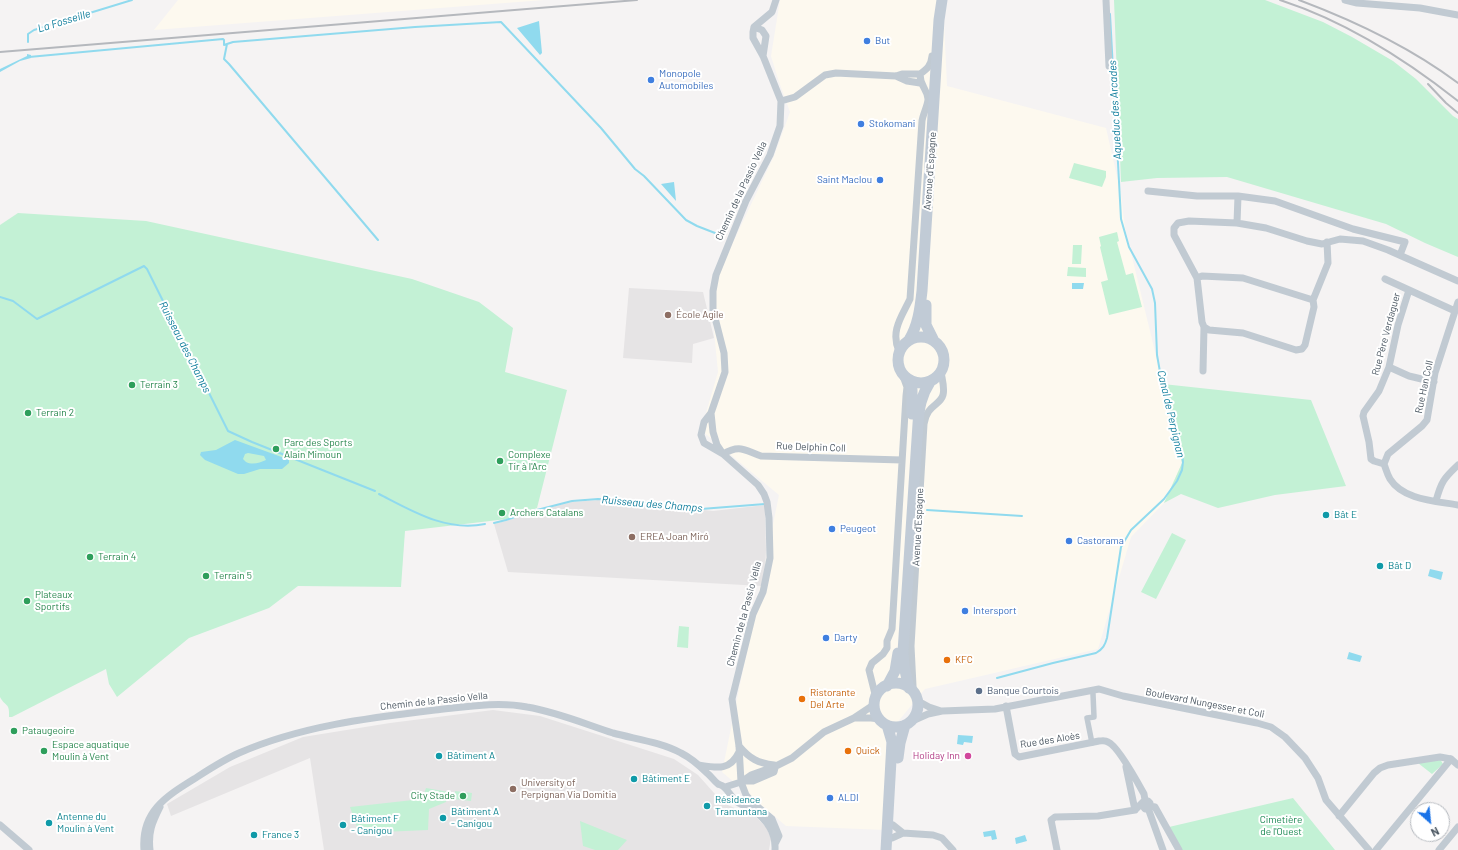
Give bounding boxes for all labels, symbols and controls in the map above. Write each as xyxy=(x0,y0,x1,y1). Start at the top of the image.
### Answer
water label: La Fosseille xyxy=(36,7,92,35)
place label: But xyxy=(875,35,890,47)
marker: But xyxy=(862,36,872,46)
water label: Aqueduc des Arcades xyxy=(1106,60,1124,160)
place label: Monopole Automobiles xyxy=(659,68,713,92)
marker: Monopole Automobiles xyxy=(646,75,656,85)
place label: Stokomani xyxy=(869,118,915,130)
marker: Stokomani xyxy=(856,119,866,129)
street label: Avenue d'Espagne xyxy=(921,132,939,210)
street label: Chemin de la Passio Vella xyxy=(713,140,769,242)
place label: Saint Maclou xyxy=(817,174,872,186)
marker: Saint Maclou xyxy=(875,175,885,185)
street label: Rue Père Verdaguer xyxy=(1369,291,1403,377)
water label: Ruisseau des Champs xyxy=(156,299,214,395)
place label: École Agile xyxy=(676,309,724,321)
marker: École Agile xyxy=(663,310,673,320)
street label: Rue Han Coll xyxy=(1413,359,1435,415)
water label: Canal de Perpignan xyxy=(1155,369,1187,459)
place label: Terrain 3 xyxy=(140,379,178,391)
marker: Terrain 3 xyxy=(127,380,137,390)
place label: Terrain 2 xyxy=(36,407,74,419)
marker: Terrain 2 xyxy=(23,408,33,418)
place label: Parc des Sports Alain Mimoun xyxy=(284,437,352,460)
street label: Rue Delphin Coll xyxy=(776,440,846,454)
marker: Parc des Sports Alain Mimoun xyxy=(271,444,281,454)
place label: Complexe Tir à l'Arc xyxy=(508,449,551,472)
marker: Complexe Tir à l'Arc xyxy=(495,456,505,466)
street label: Avenue d'Espagne xyxy=(910,488,926,566)
water label: Ruisseau des Champs xyxy=(601,493,703,515)
place label: Archers Catalans xyxy=(510,507,583,519)
marker: Archers Catalans xyxy=(497,508,507,518)
place label: Bât E xyxy=(1334,509,1357,521)
marker: Bât E xyxy=(1321,510,1331,520)
place label: Peugeot xyxy=(840,523,876,535)
marker: Peugeot xyxy=(827,524,837,534)
place label: EREA Joan Miró xyxy=(640,531,709,543)
marker: EREA Joan Miró xyxy=(627,532,637,542)
place label: Castorama xyxy=(1077,535,1124,547)
marker: Castorama xyxy=(1064,536,1074,546)
place label: Terrain 4 xyxy=(98,551,136,563)
marker: Terrain 4 xyxy=(85,552,95,562)
street label: Chemin de la Passio Vella xyxy=(724,560,764,668)
place label: Bât D xyxy=(1388,560,1411,572)
marker: Bât D xyxy=(1375,561,1385,571)
place label: Terrain 5 xyxy=(214,570,252,582)
marker: Terrain 5 xyxy=(201,571,211,581)
place label: Plateaux Sportifs xyxy=(35,589,72,612)
marker: Plateaux Sportifs xyxy=(22,596,32,606)
place label: Intersport xyxy=(973,605,1017,617)
marker: Intersport xyxy=(960,606,970,616)
place label: Darty xyxy=(834,632,857,644)
marker: Darty xyxy=(821,633,831,643)
place label: KFC xyxy=(955,654,973,666)
marker: KFC xyxy=(942,655,952,665)
place label: Banque Courtois xyxy=(987,685,1059,697)
marker: Banque Courtois xyxy=(974,686,984,696)
street label: Boulevard Nungesser et Coli xyxy=(1144,686,1266,720)
place label: Ristorante Del Arte xyxy=(810,687,855,710)
street label: Chemin de la Passio Vella xyxy=(380,689,488,713)
marker: Ristorante Del Arte xyxy=(797,694,807,704)
place label: Pataugeoire xyxy=(22,725,75,737)
marker: Pataugeoire xyxy=(9,726,19,736)
street label: Rue des Aloès xyxy=(1019,729,1081,751)
place label: Espace aquatique Moulin à Vent xyxy=(52,739,129,762)
place label: Quick xyxy=(856,745,880,757)
marker: Espace aquatique Moulin à Vent xyxy=(39,746,49,756)
marker: Quick xyxy=(843,746,853,756)
place label: Bâtiment A xyxy=(447,750,495,762)
place label: Holiday Inn xyxy=(913,750,960,762)
marker: Bâtiment A xyxy=(434,751,444,761)
marker: Holiday Inn xyxy=(963,751,973,761)
place label: Bâtiment E xyxy=(642,773,690,785)
marker: Bâtiment E xyxy=(629,774,639,784)
place label: University of Perpignan Via Domitia xyxy=(521,777,616,800)
marker: University of Perpignan Via Domitia xyxy=(508,784,518,794)
place label: City Stade xyxy=(411,790,455,802)
marker: City Stade xyxy=(458,791,468,801)
place label: ALDI xyxy=(838,792,859,804)
marker: ALDI xyxy=(825,793,835,803)
place label: Résidence Tramuntana xyxy=(715,794,767,818)
marker: Résidence Tramuntana xyxy=(702,801,712,811)
north arrow xyxy=(1410,802,1450,842)
place label: Bâtiment A - Canigou xyxy=(451,806,499,830)
place label: Antenne du Moulin à Vent xyxy=(57,811,114,834)
place label: Bâtiment F - Canigou xyxy=(351,813,399,836)
marker: Bâtiment A - Canigou xyxy=(438,813,448,823)
park label: Cimetière de l'Ouest xyxy=(1260,814,1302,838)
marker: Antenne du Moulin à Vent xyxy=(44,818,54,828)
marker: Bâtiment F - Canigou xyxy=(338,820,348,830)
text: N xyxy=(1429,825,1441,840)
place label: France 3 xyxy=(262,829,299,841)
marker: France 3 xyxy=(249,830,259,840)

